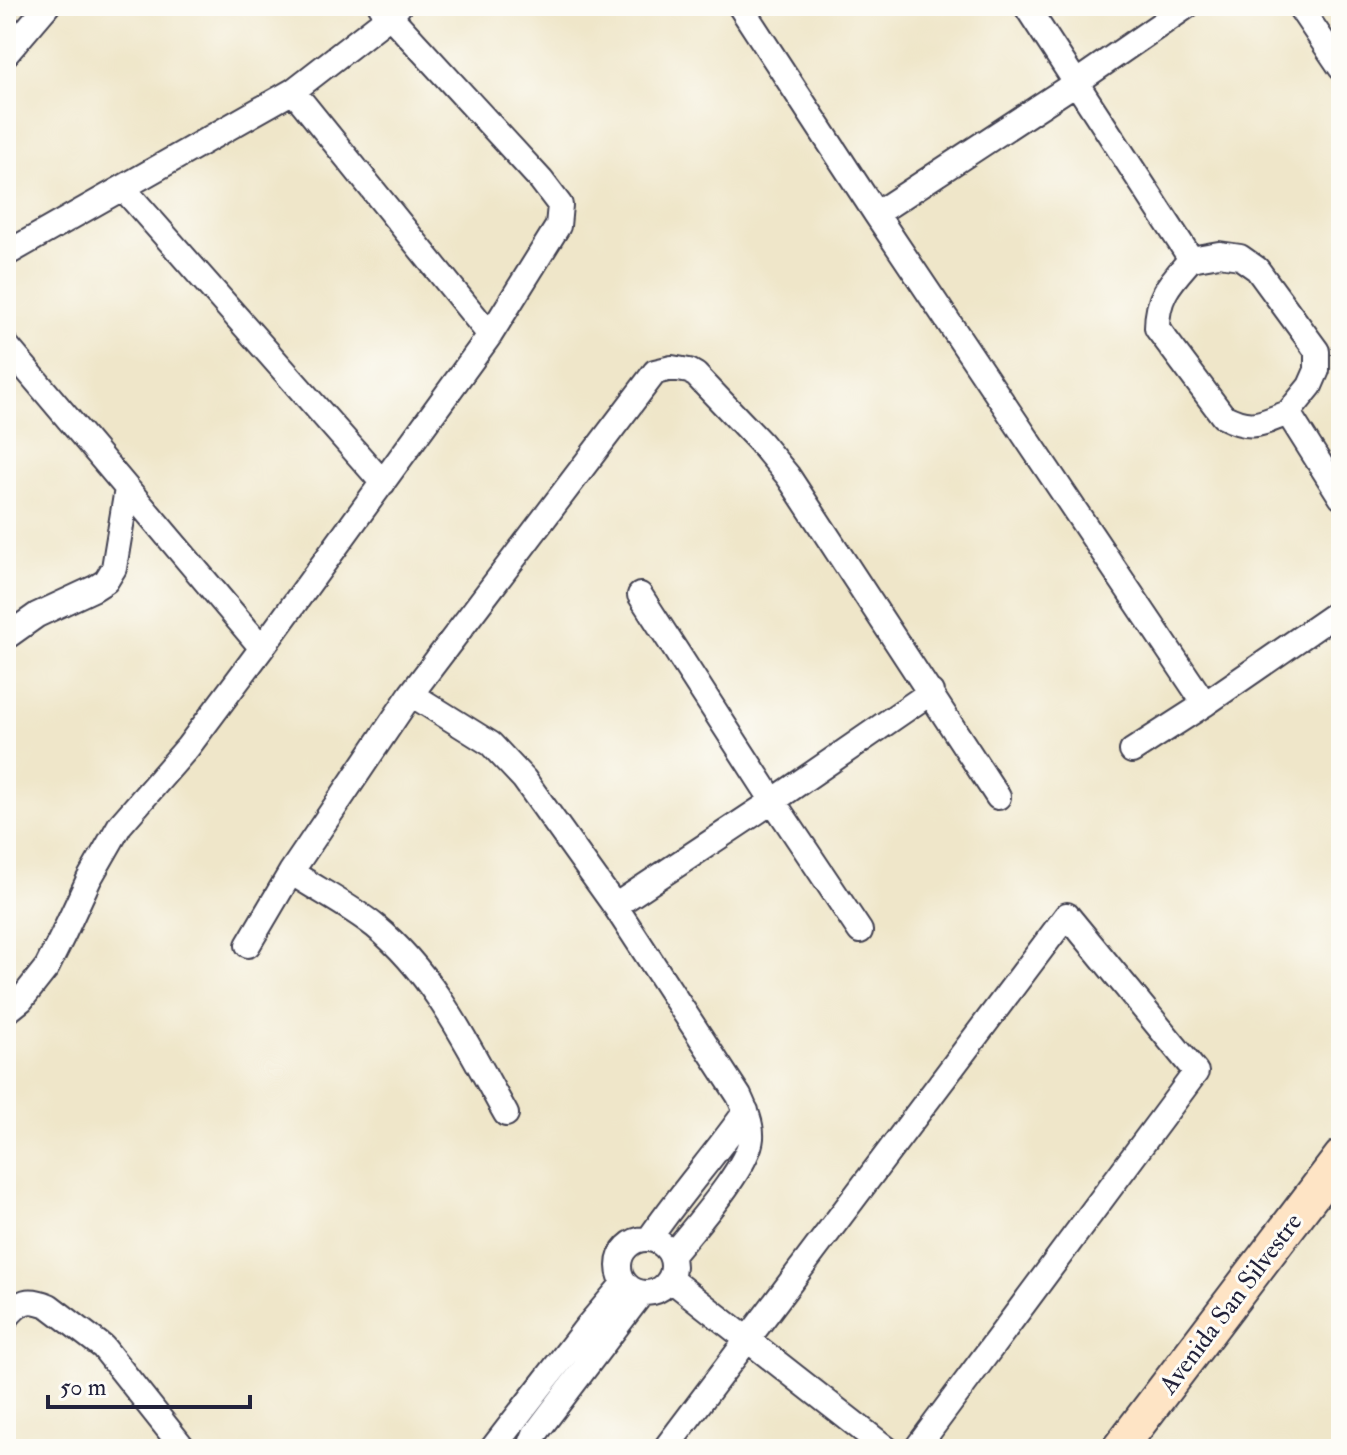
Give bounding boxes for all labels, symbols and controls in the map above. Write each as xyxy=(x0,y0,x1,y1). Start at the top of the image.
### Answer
street label: Avenida San Silvestre xyxy=(1152,1207,1309,1401)
scale bar xyxy=(48,1359,250,1409)
text: 50 m xyxy=(60,1372,107,1403)

